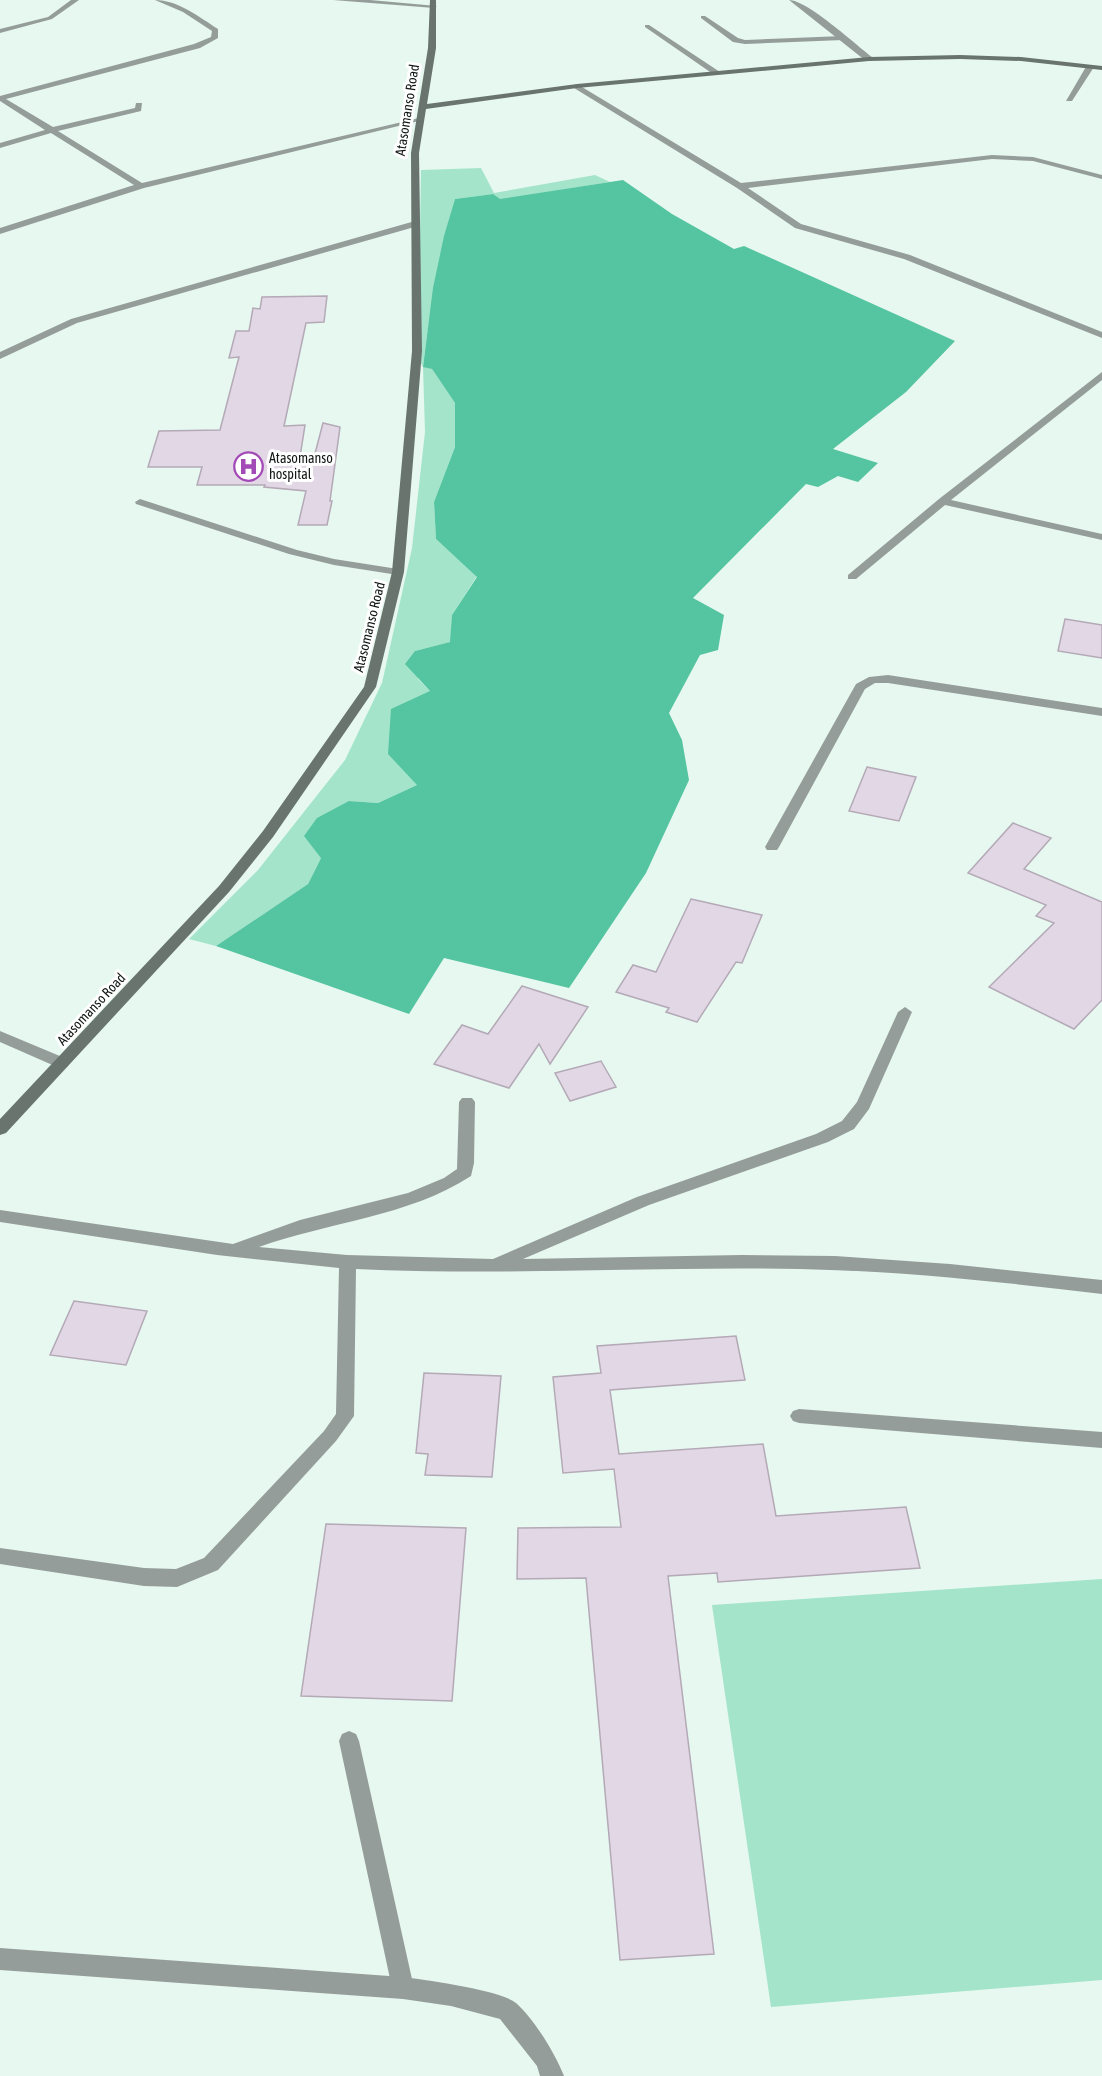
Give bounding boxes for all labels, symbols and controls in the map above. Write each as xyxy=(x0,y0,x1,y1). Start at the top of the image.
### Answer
street label: Atasomanso Road xyxy=(392,63,422,157)
hospital icon: Atasomanso hospital xyxy=(232,450,264,482)
place label: Atasomanso hospital xyxy=(269,450,333,482)
street label: Atasomanso Road xyxy=(350,580,388,674)
street label: Atasomanso Road xyxy=(54,970,128,1048)

